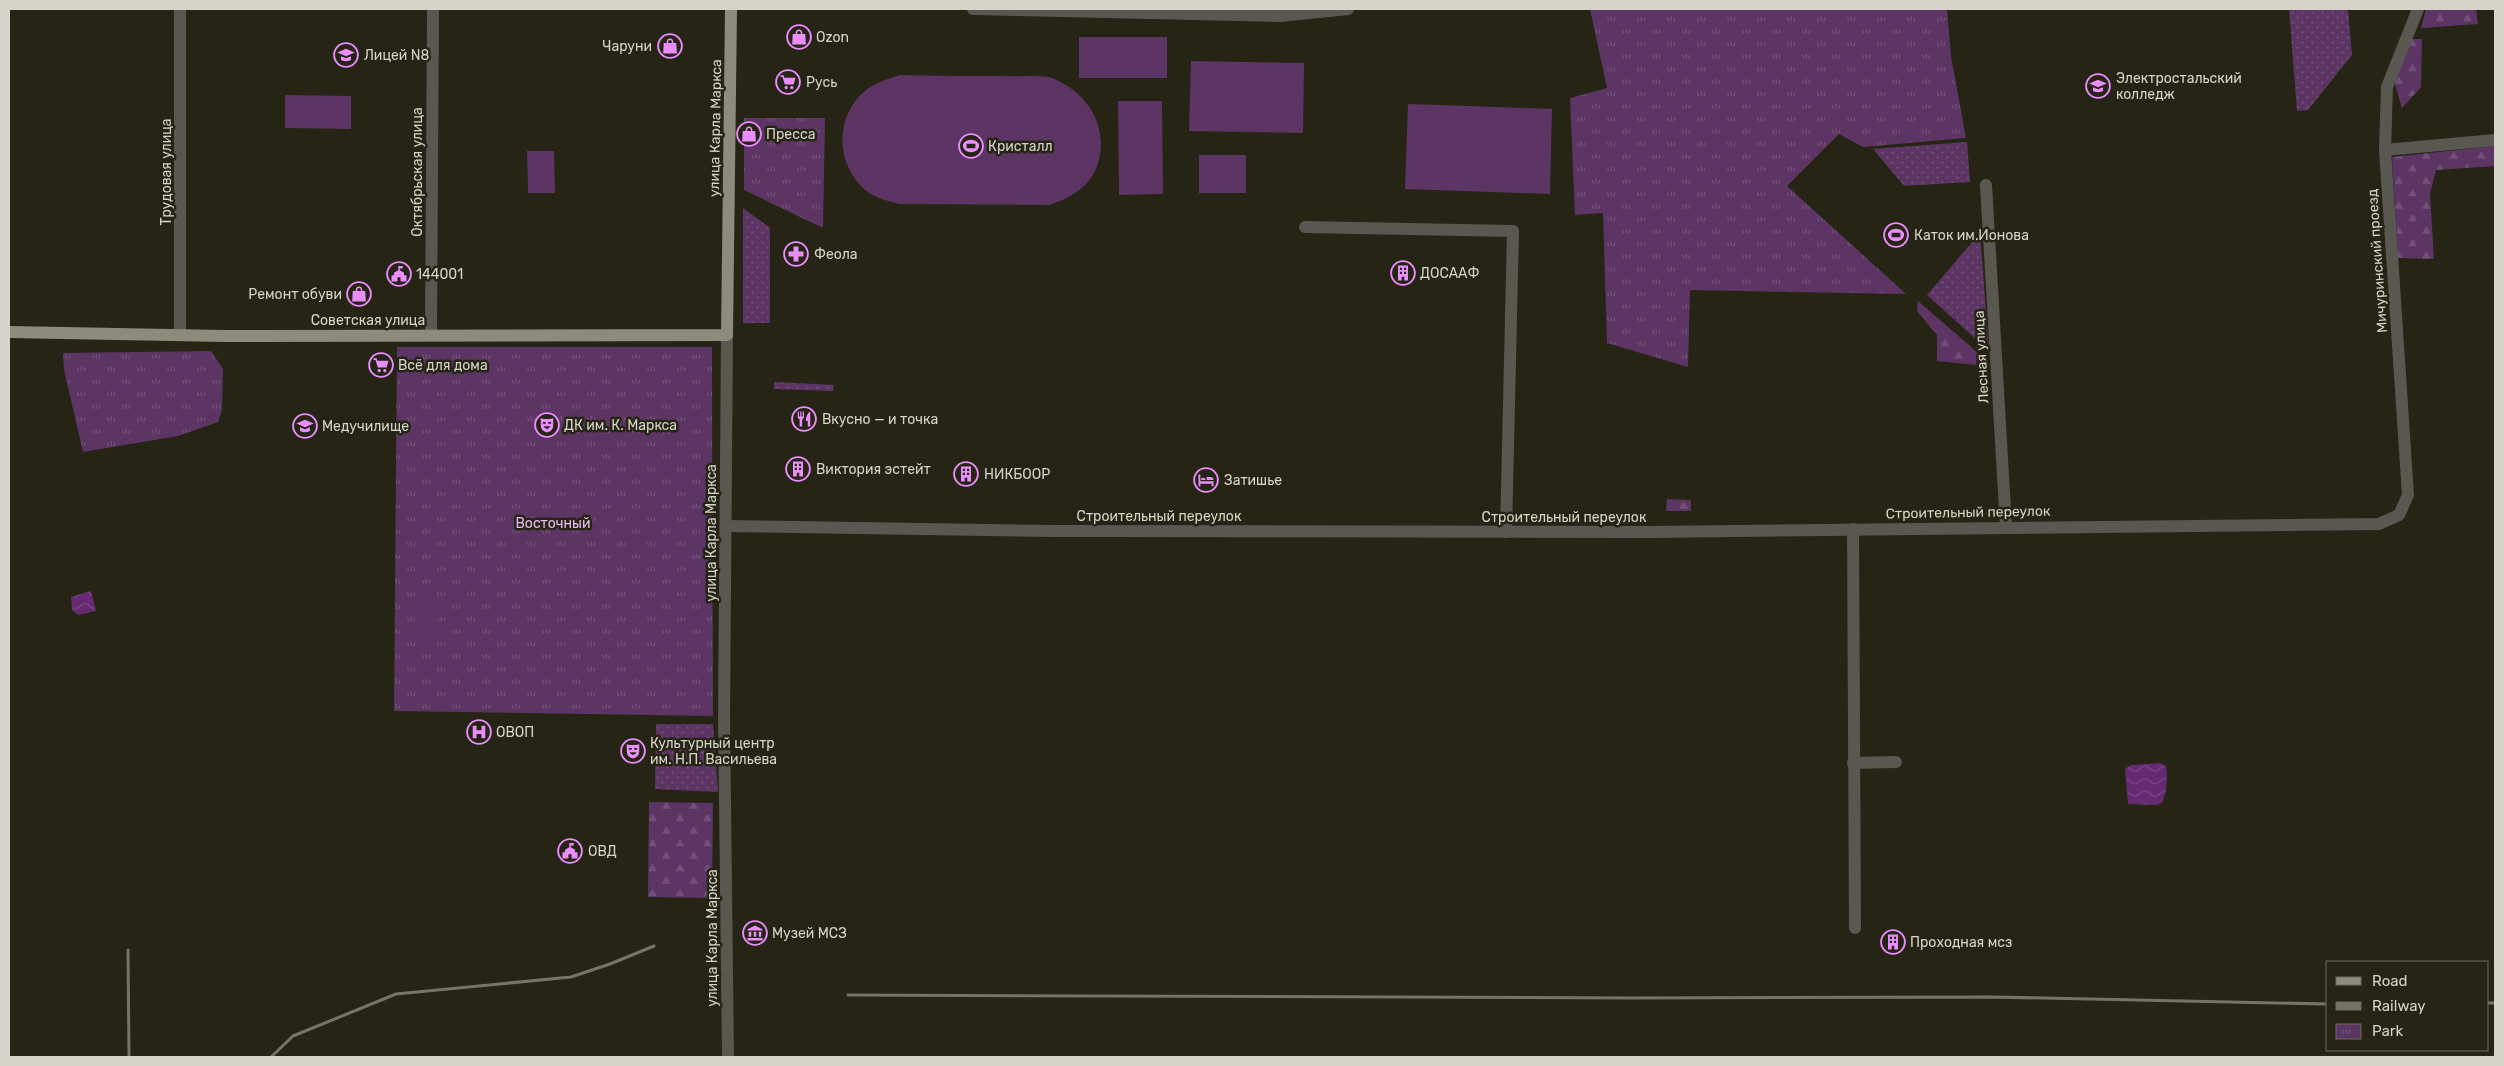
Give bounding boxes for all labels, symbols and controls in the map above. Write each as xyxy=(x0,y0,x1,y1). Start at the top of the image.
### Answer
shop icon: Ozon xyxy=(786,24,812,50)
place label: Ozon xyxy=(816,29,849,46)
shop icon: Чаруни xyxy=(657,33,683,59)
place label: Чаруни xyxy=(602,38,652,55)
school or university icon: Лицей N8 xyxy=(333,42,359,68)
place label: Лицей N8 xyxy=(364,47,430,64)
street label: улица Карла Маркса xyxy=(706,59,725,197)
supermarket icon: Русь xyxy=(775,69,801,95)
place label: Электростальский колледж xyxy=(2116,70,2242,103)
school or university icon: Электростальский колледж xyxy=(2085,73,2111,99)
place label: Русь xyxy=(806,74,837,91)
street label: Октябрьская улица xyxy=(409,107,426,237)
street label: Трудовая улица xyxy=(158,118,175,226)
shop icon: Пресса xyxy=(736,121,762,147)
place label: Пресса xyxy=(766,126,815,143)
sports icon: Кристалл xyxy=(958,133,984,159)
place label: Кристалл xyxy=(988,138,1053,155)
street label: Мичуринский проезд xyxy=(2364,188,2391,333)
sports icon: Каток им.Ионова xyxy=(1883,222,1909,248)
place label: Каток им.Ионова xyxy=(1914,227,2029,244)
pharmacy icon: Феола xyxy=(783,241,809,267)
place label: Феола xyxy=(814,246,858,263)
building icon: ДОСААФ xyxy=(1390,260,1416,286)
public building icon: 144001 xyxy=(386,261,412,287)
place label: ДОСААФ xyxy=(1420,265,1479,282)
place label: 144001 xyxy=(416,266,463,283)
shop icon: Ремонт обуви xyxy=(346,281,372,307)
place label: Ремонт обуви xyxy=(248,286,342,303)
street label: Лесная улица xyxy=(1971,310,1992,404)
street label: Советская улица xyxy=(311,312,425,329)
supermarket icon: Всё для дома xyxy=(368,352,394,378)
place label: Всё для дома xyxy=(398,357,488,374)
restaurant icon: Вкусно — и точка xyxy=(791,406,817,432)
place label: Вкусно — и точка xyxy=(822,411,938,428)
theatre icon: ДК им. К. Маркса xyxy=(534,412,560,438)
school or university icon: Медучилище xyxy=(292,413,318,439)
place label: ДК им. К. Маркса xyxy=(564,417,677,434)
place label: Медучилище xyxy=(322,418,409,435)
building icon: Виктория эстейт xyxy=(785,456,811,482)
place label: Виктория эстейт xyxy=(816,461,931,478)
building icon: НИКБООР xyxy=(953,461,979,487)
street label: улица Карла Маркса xyxy=(703,464,720,602)
place label: НИКБООР xyxy=(984,466,1050,483)
hotel icon: Затишье xyxy=(1193,467,1219,493)
place label: Затишье xyxy=(1224,472,1282,489)
street label: Строительный переулок xyxy=(1885,503,2051,522)
street label: Строительный переулок xyxy=(1077,508,1242,525)
street label: Строительный переулок xyxy=(1482,509,1647,526)
park label: Восточный xyxy=(516,515,590,532)
hospital icon: ОВОП xyxy=(466,719,492,745)
place label: ОВОП xyxy=(496,724,534,741)
place label: Культурный центр им. Н.П. Васильева xyxy=(650,735,777,768)
theatre icon: Культурный центр им. Н.П. Васильева xyxy=(620,738,646,764)
public building icon: ОВД xyxy=(557,838,583,864)
place label: ОВД xyxy=(588,843,617,860)
street label: улица Карла Маркса xyxy=(704,869,721,1007)
museum icon: Музей МСЗ xyxy=(742,920,768,946)
place label: Музей МСЗ xyxy=(772,925,847,942)
building icon: Проходная мсз xyxy=(1880,929,1906,955)
place label: Проходная мсз xyxy=(1910,934,2012,951)
legend xyxy=(2326,961,2489,1051)
text: Road xyxy=(2372,972,2408,990)
text: Railway xyxy=(2372,997,2426,1015)
text: Park xyxy=(2372,1022,2403,1040)

